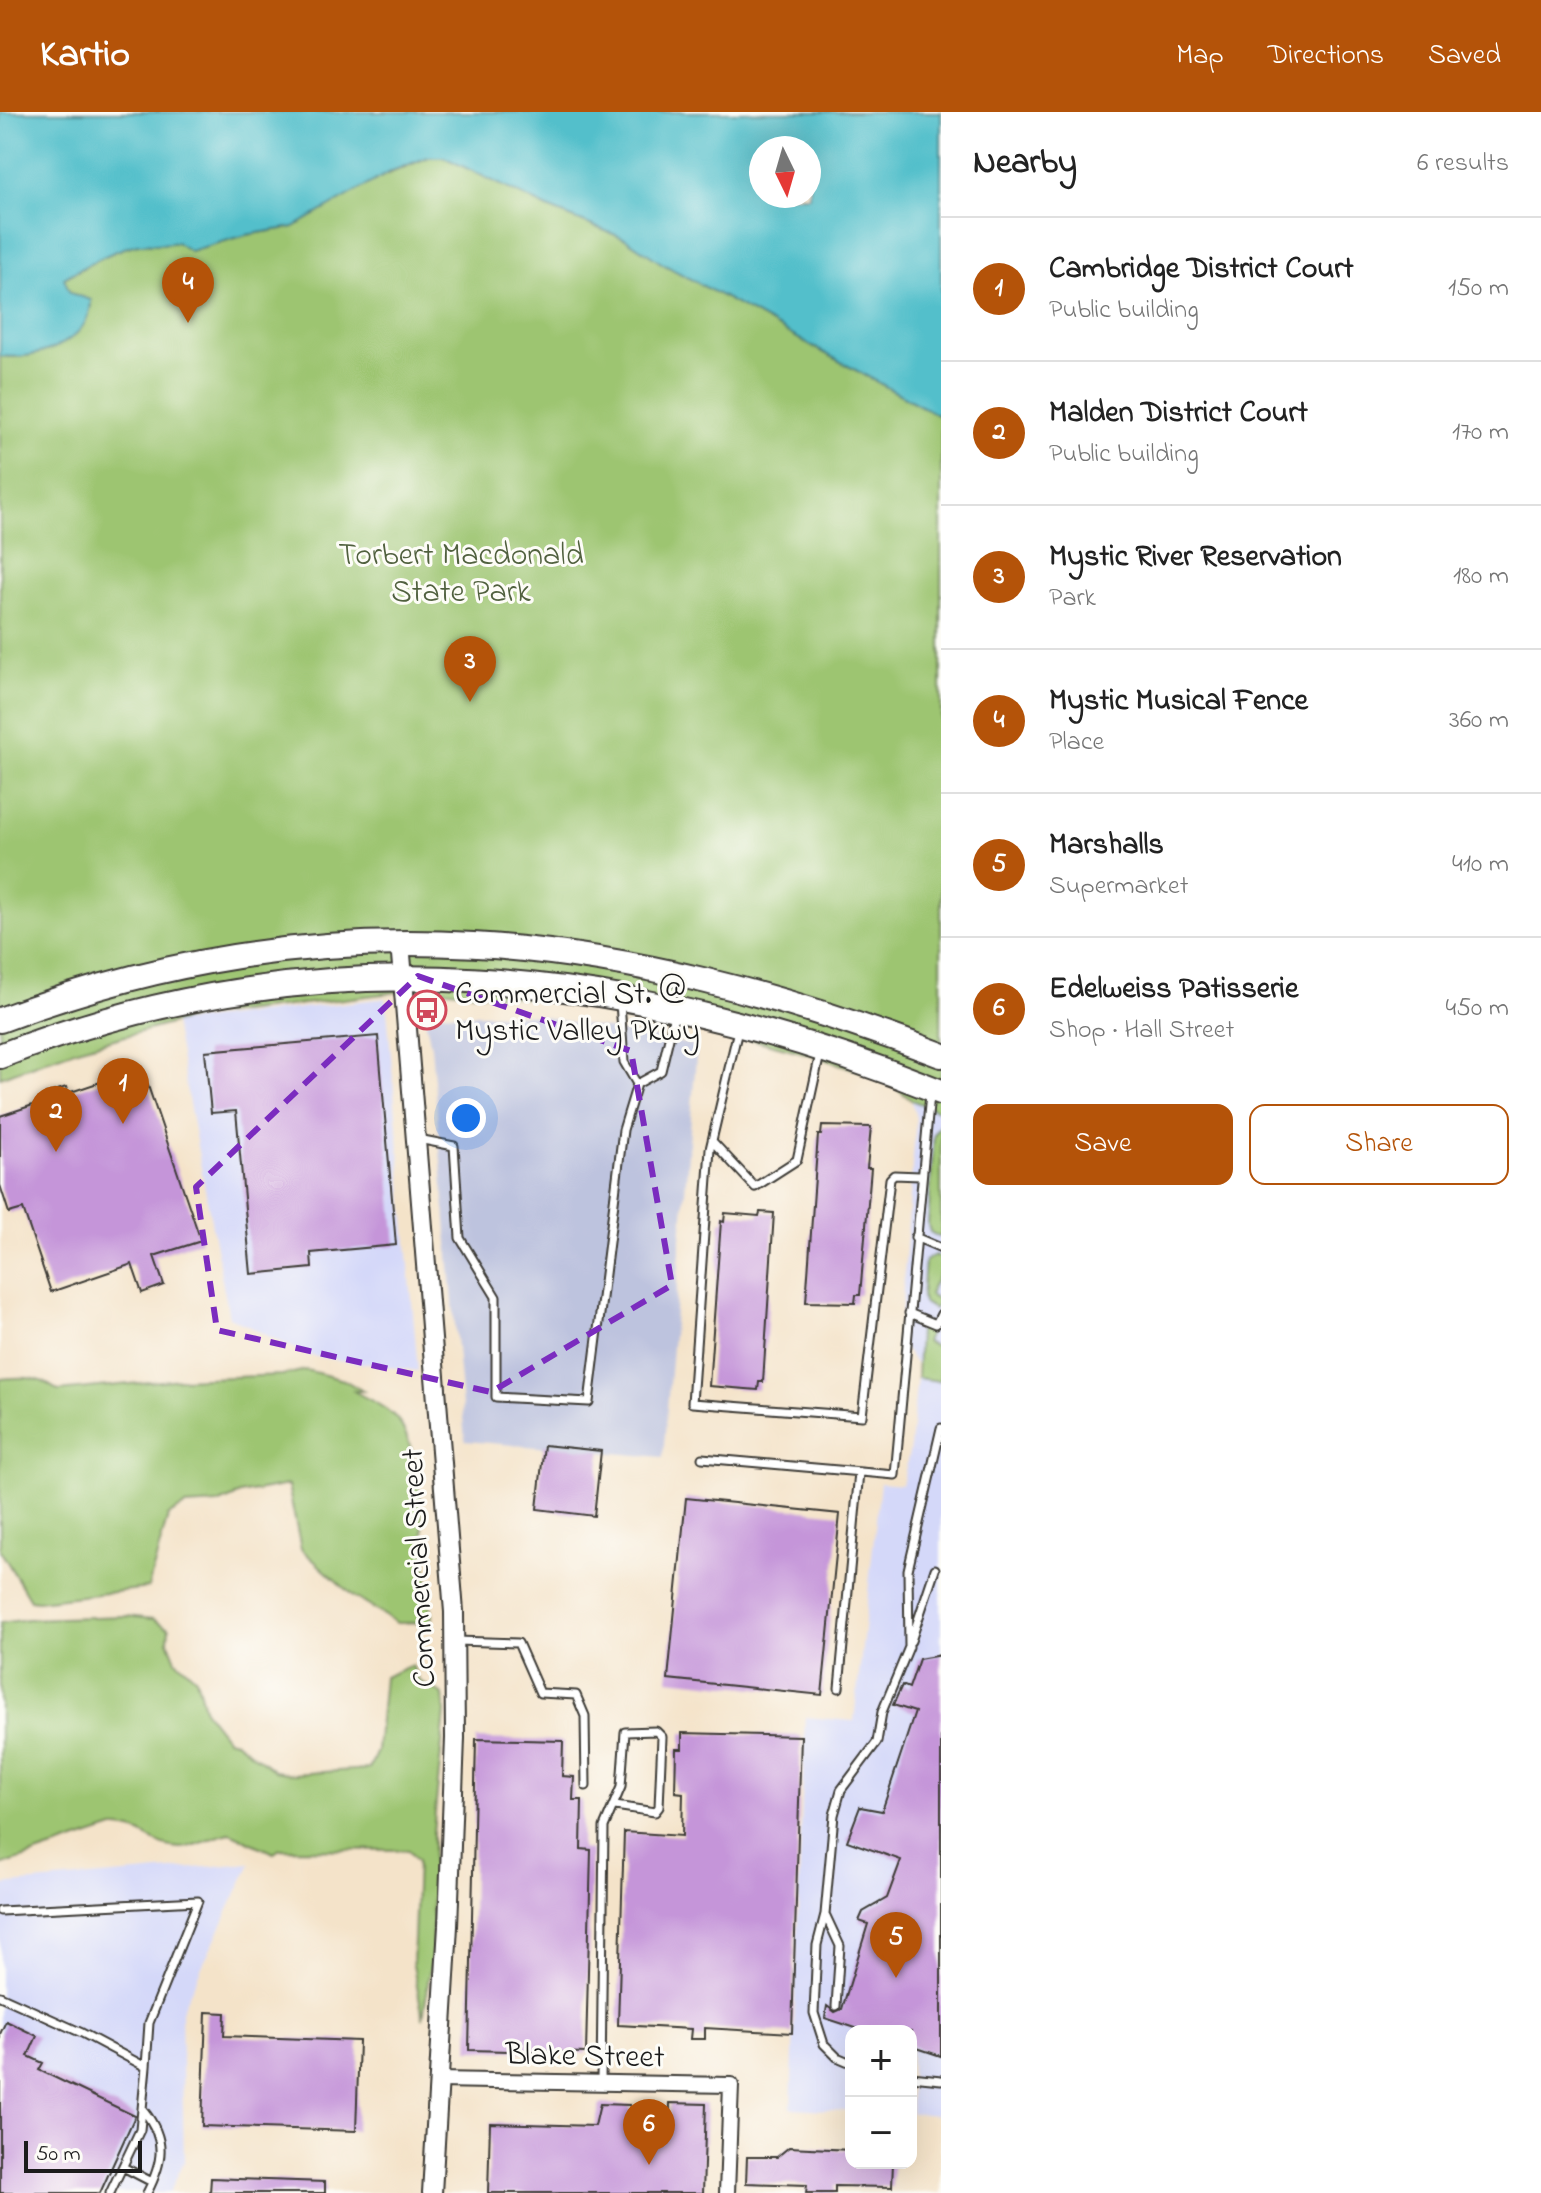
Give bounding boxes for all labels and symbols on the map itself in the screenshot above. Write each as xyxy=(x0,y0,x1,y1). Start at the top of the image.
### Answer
north arrow xyxy=(749,136,821,208)
pin: 4 xyxy=(162,257,214,323)
park label: Torbert Macdonald State Park xyxy=(338,533,584,617)
pin: 3 xyxy=(444,636,496,702)
place label: Commercial St. @ Mystic Valley Pkwy xyxy=(455,972,700,1056)
bus stop icon: Commercial St. @ Mystic Valley Pkwy xyxy=(406,989,448,1031)
pin: 1 xyxy=(97,1058,149,1124)
pin: 2 xyxy=(30,1086,82,1152)
your location xyxy=(446,1098,486,1138)
street label: Commercial Street xyxy=(391,1447,450,1689)
pin: 5 xyxy=(870,1912,922,1978)
street label: Blake Street xyxy=(504,2033,665,2082)
pin: 6 xyxy=(623,2099,675,2165)
scale bar xyxy=(24,2137,142,2173)

